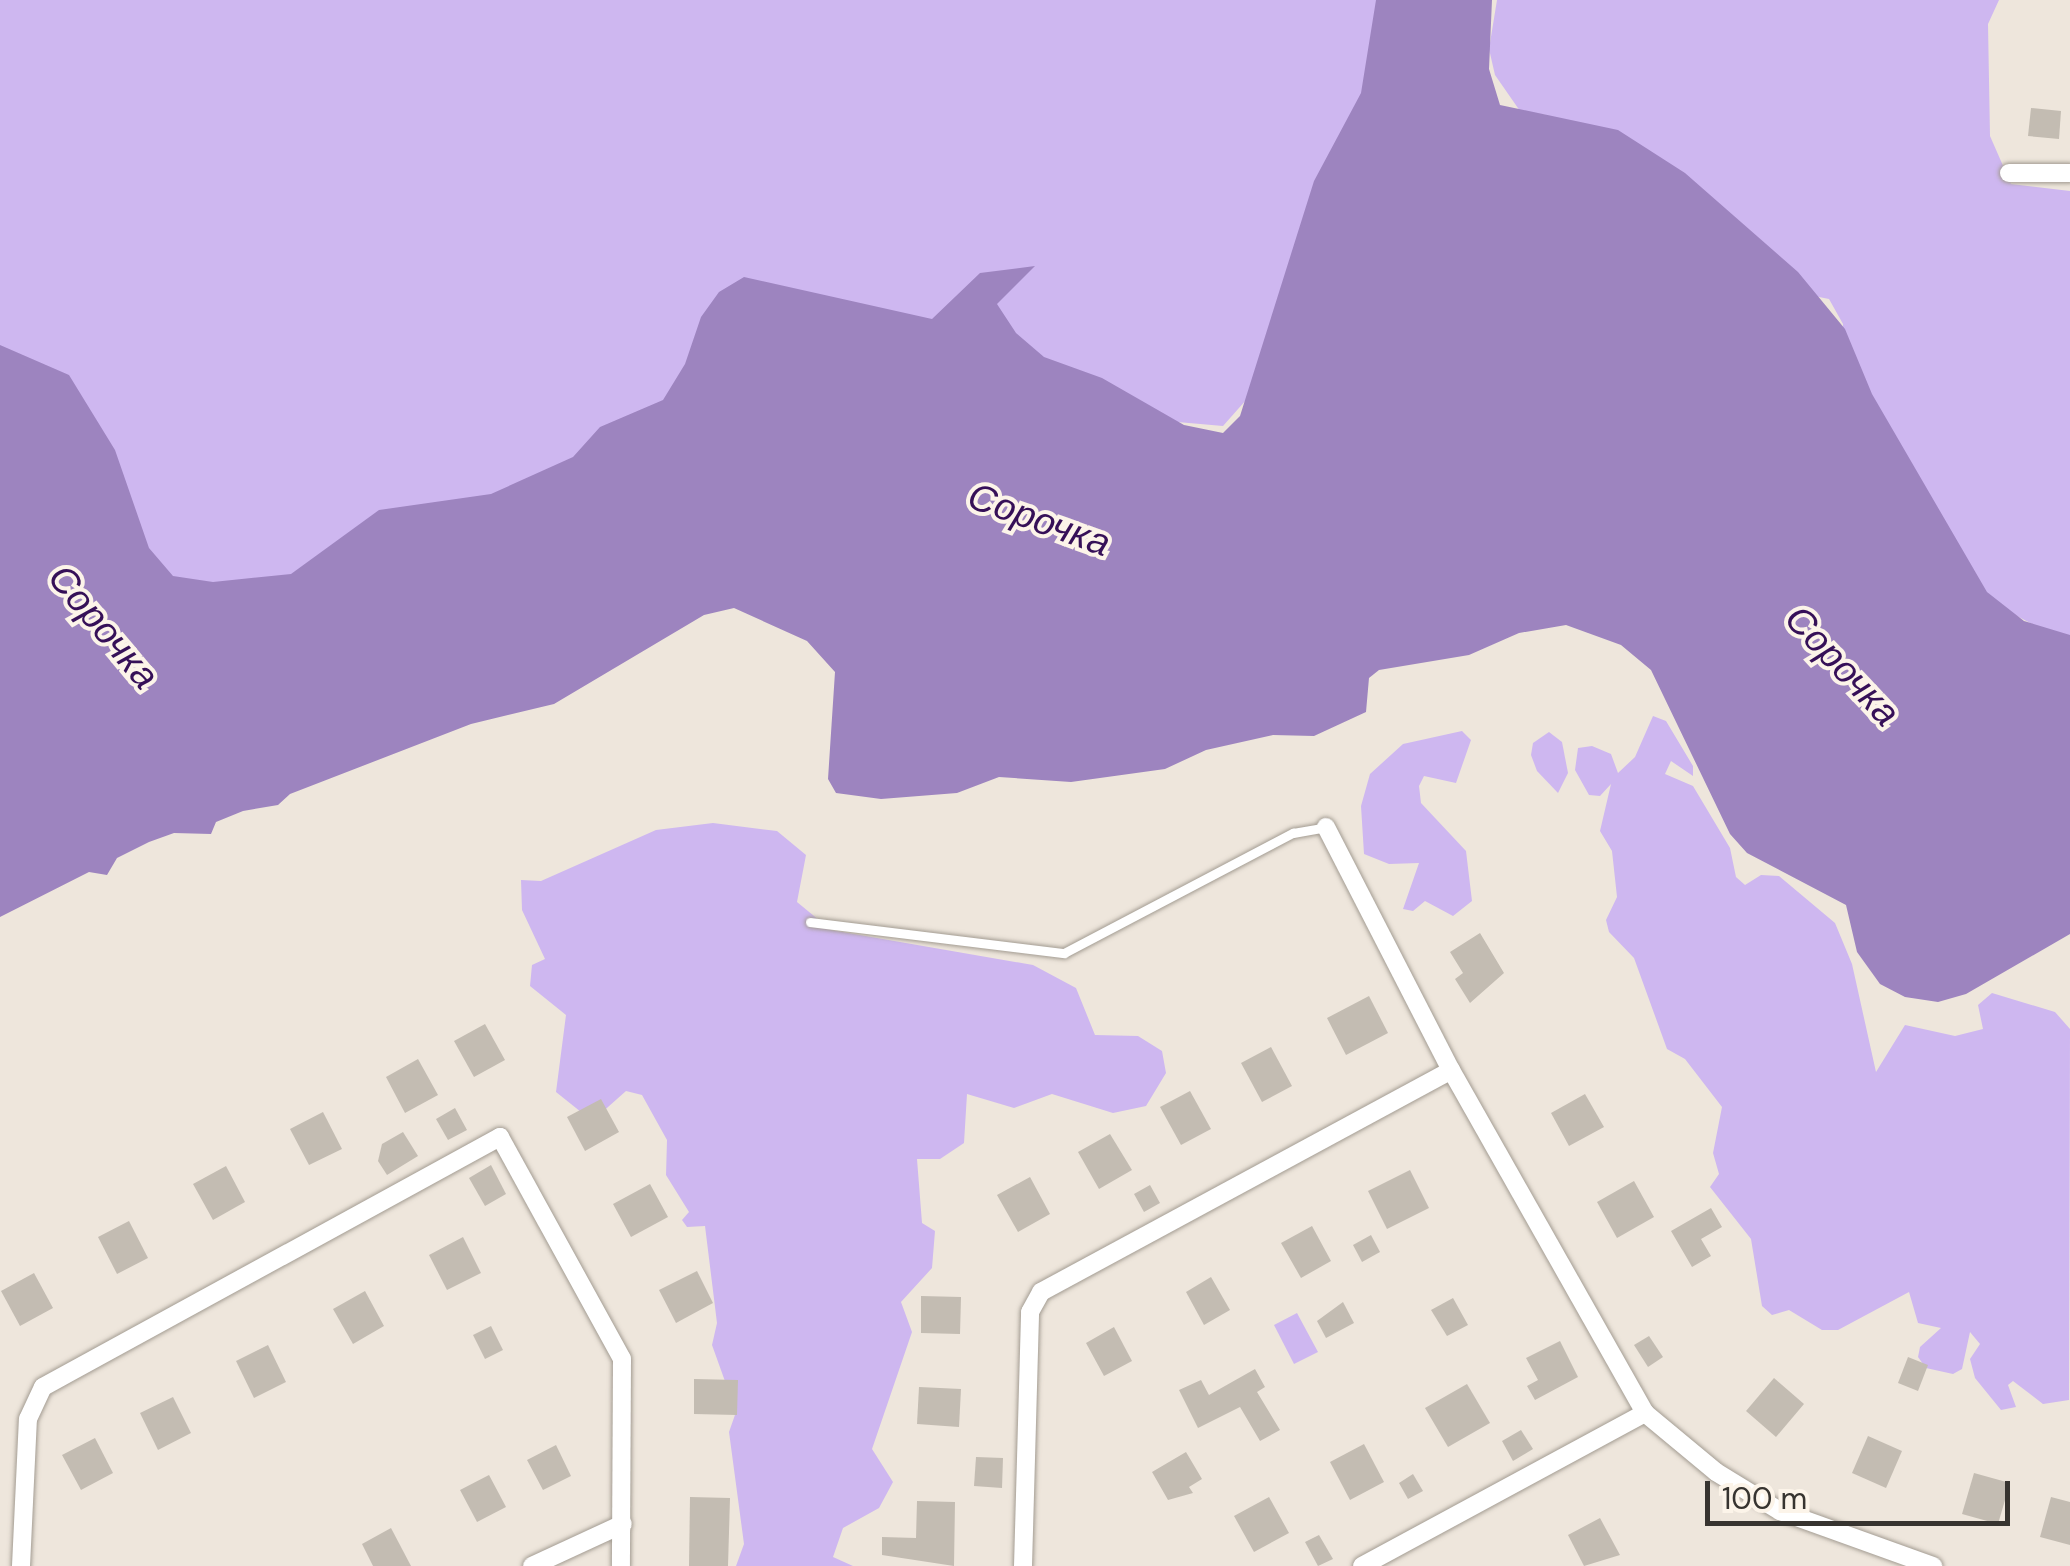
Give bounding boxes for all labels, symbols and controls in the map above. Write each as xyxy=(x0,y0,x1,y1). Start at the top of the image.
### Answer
water label: Сорочка xyxy=(962,473,1116,567)
water label: Сорочка xyxy=(38,556,168,698)
water label: Сорочка xyxy=(1775,596,1909,736)
scale bar xyxy=(1710,1461,2015,1523)
text: 100 m xyxy=(1722,1479,1807,1518)

